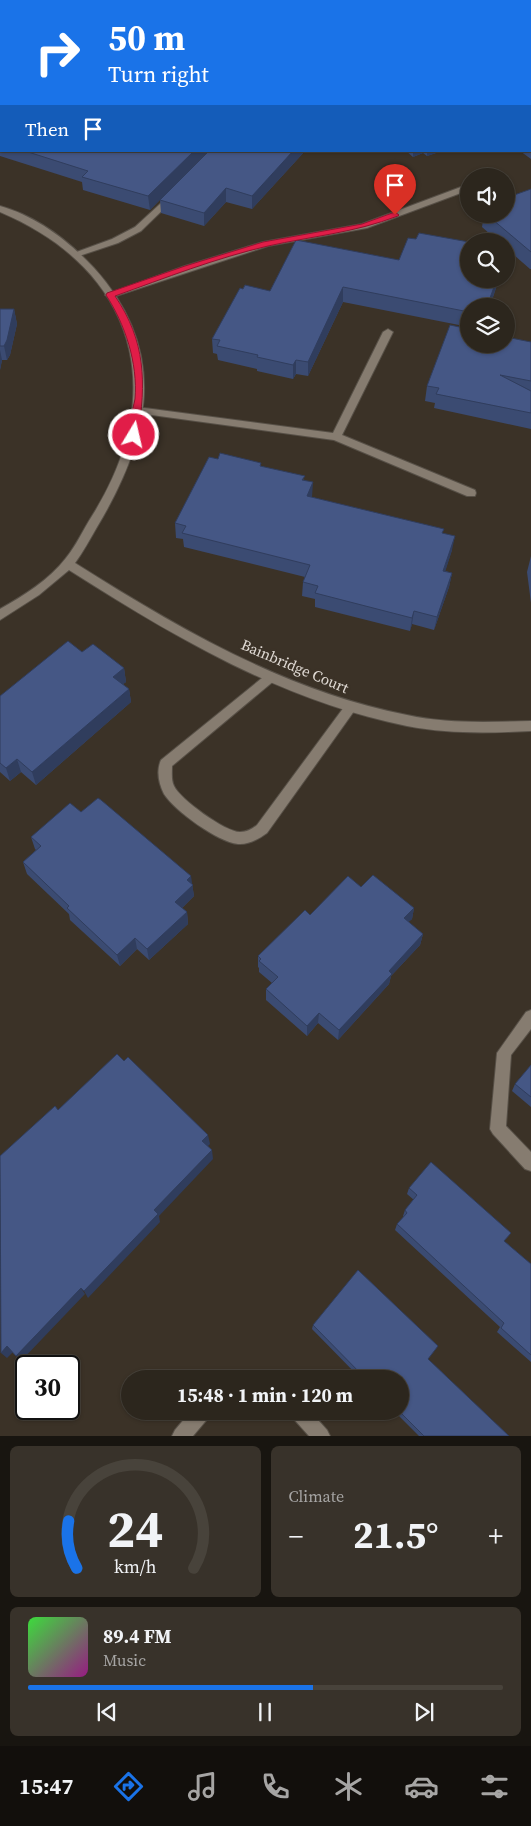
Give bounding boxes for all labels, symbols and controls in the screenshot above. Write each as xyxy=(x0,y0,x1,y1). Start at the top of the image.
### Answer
text: 50 m xyxy=(108,14,185,62)
icon: right xyxy=(25,20,90,85)
text: Turn right xyxy=(108,59,209,89)
icon: arrive xyxy=(79,115,107,143)
text: Then xyxy=(25,116,69,142)
pin xyxy=(374,164,416,215)
map controls xyxy=(460,168,515,353)
button: sound xyxy=(460,168,515,223)
icon: arrive xyxy=(381,171,409,199)
button: search xyxy=(460,233,515,288)
button: layers xyxy=(460,298,515,353)
position arrow xyxy=(107,408,159,460)
street label: Bainbridge Court xyxy=(238,634,352,698)
speed limit sign: 30 xyxy=(15,1355,80,1420)
text: 15:48 · 1 min · 120 m xyxy=(177,1382,353,1408)
text: Climate xyxy=(289,1485,344,1507)
text: 24 xyxy=(107,1493,163,1564)
text: 21.5° xyxy=(353,1509,439,1561)
text: − xyxy=(289,1517,303,1555)
text: + xyxy=(488,1517,503,1555)
text: km/h xyxy=(114,1554,157,1579)
text: 89.4 FM xyxy=(103,1623,172,1649)
text: Music xyxy=(103,1649,146,1671)
icon: previous xyxy=(93,1698,121,1726)
icon: pause xyxy=(251,1698,279,1726)
icon: next xyxy=(410,1698,438,1726)
icon: directions xyxy=(111,1769,146,1804)
icon: music xyxy=(185,1769,220,1804)
icon: phone xyxy=(258,1769,293,1804)
icon: climate xyxy=(331,1769,366,1804)
icon: car xyxy=(404,1769,439,1804)
icon: filters xyxy=(477,1769,512,1804)
text: 15:47 xyxy=(19,1771,73,1801)

